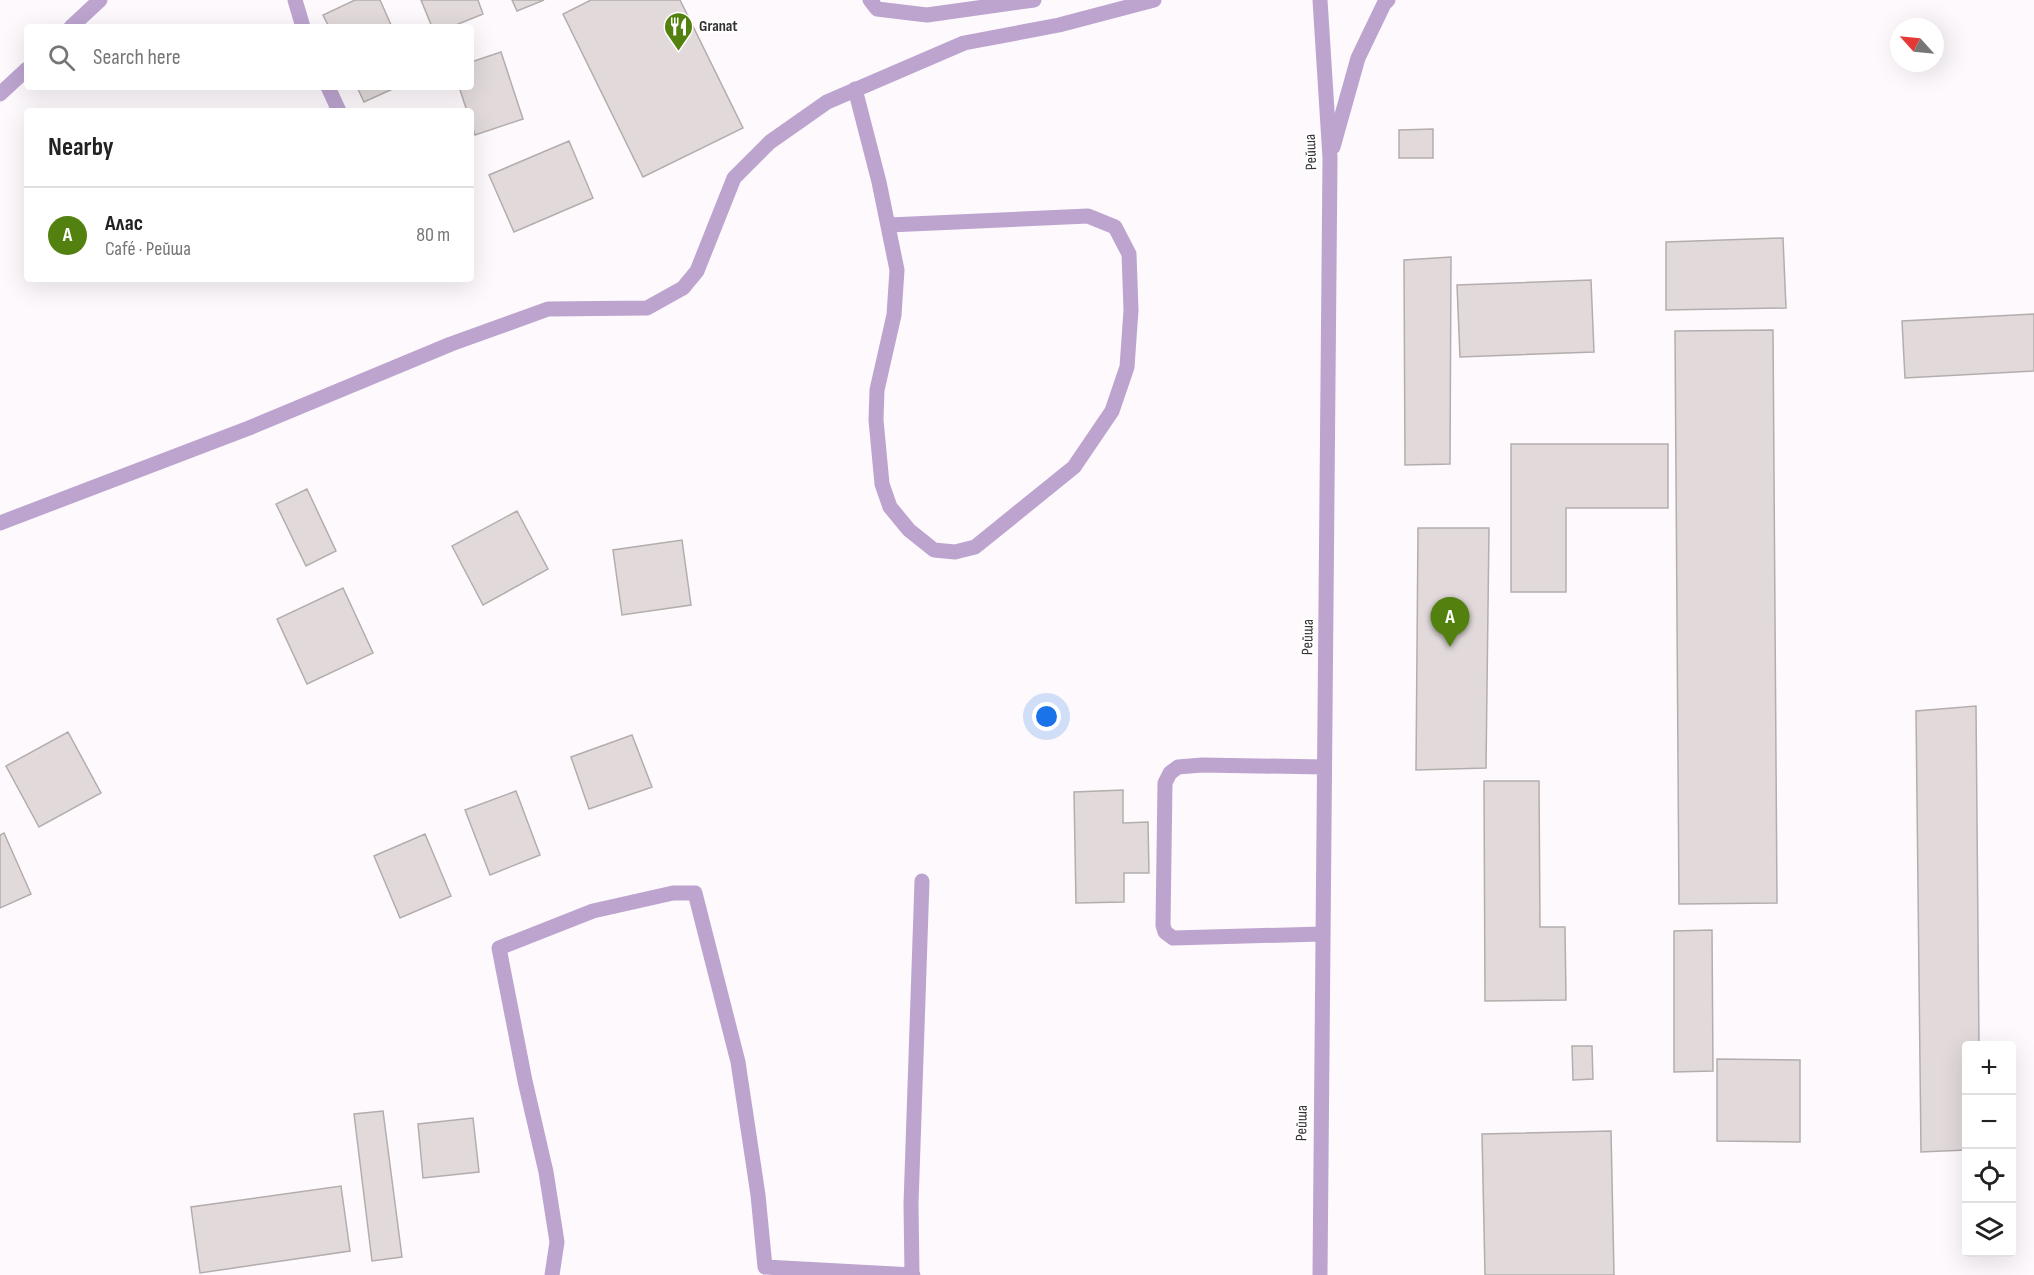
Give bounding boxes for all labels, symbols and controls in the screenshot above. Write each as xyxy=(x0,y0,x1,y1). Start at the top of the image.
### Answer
restaurant icon: Granat xyxy=(662,10,694,52)
place label: Granat xyxy=(699,17,738,36)
north arrow xyxy=(1890,18,1944,72)
search box xyxy=(24,24,474,90)
icon: search xyxy=(45,41,78,74)
text: Search here xyxy=(93,44,180,71)
text: Nearby xyxy=(48,132,114,163)
street label: Рейша xyxy=(1301,134,1321,170)
text: Алас xyxy=(105,210,143,237)
text: A xyxy=(63,223,72,247)
text: 80 m xyxy=(416,223,450,247)
text: Café · Рейша xyxy=(105,237,191,261)
pin: A xyxy=(1430,598,1470,647)
street label: Рейша xyxy=(1298,619,1318,655)
your location xyxy=(1032,702,1061,731)
map controls xyxy=(1962,1041,2016,1257)
button: + xyxy=(1962,1041,2016,1095)
button: − xyxy=(1962,1095,2016,1149)
street label: Рейша xyxy=(1292,1105,1312,1141)
button: locate xyxy=(1962,1149,2016,1203)
button: layers xyxy=(1962,1203,2016,1257)

